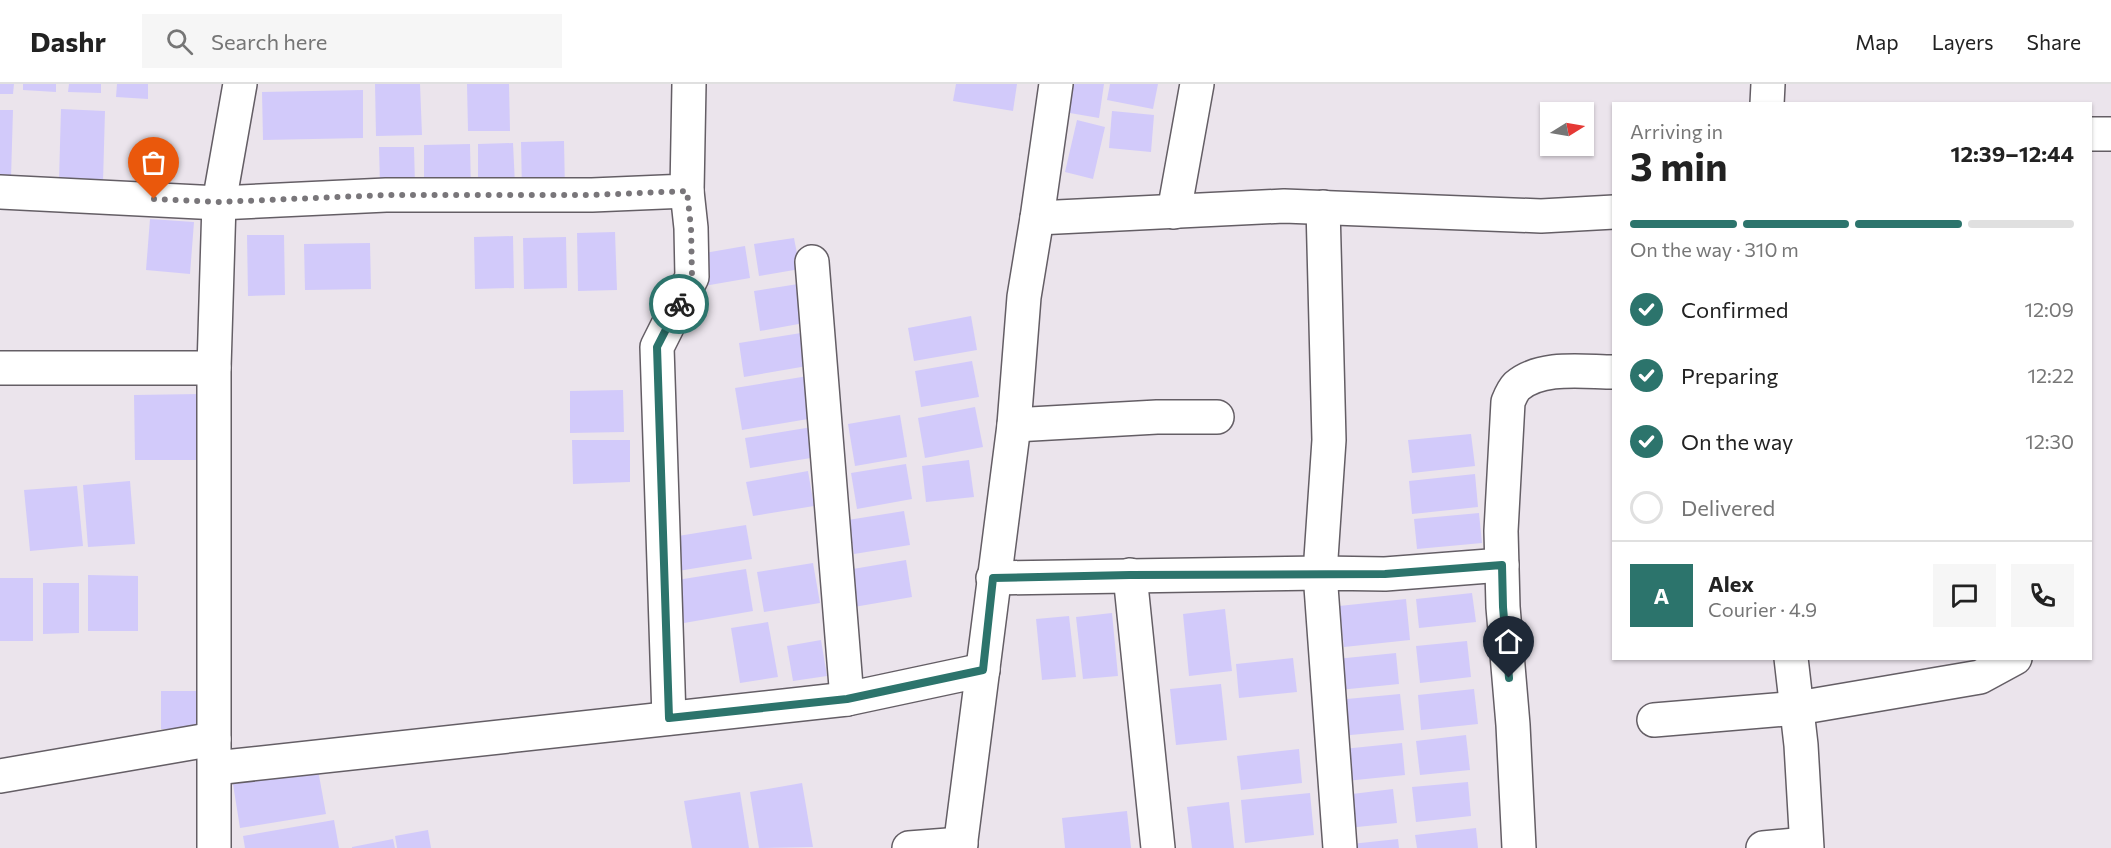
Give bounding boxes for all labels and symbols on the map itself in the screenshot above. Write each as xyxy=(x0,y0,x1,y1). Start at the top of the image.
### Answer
north arrow xyxy=(1540,102,1594,156)
pin xyxy=(128,137,179,199)
courier xyxy=(649,274,709,334)
pin xyxy=(1483,616,1534,678)

